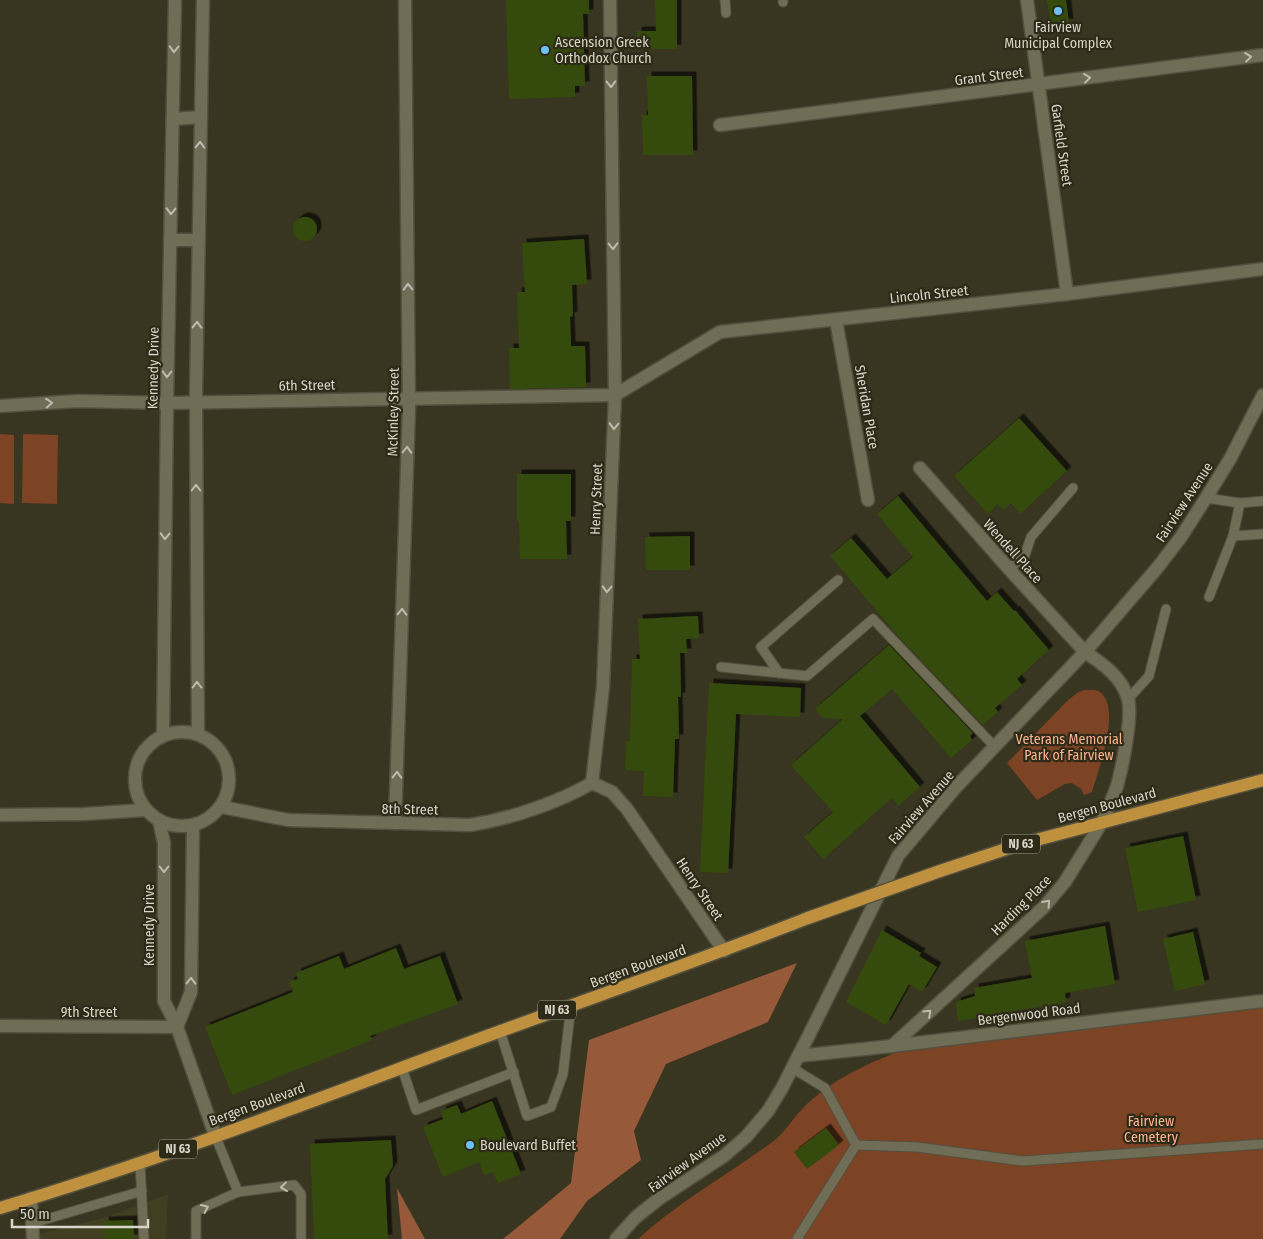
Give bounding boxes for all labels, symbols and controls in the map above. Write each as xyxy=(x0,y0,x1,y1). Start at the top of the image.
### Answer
marker: Fairview Municipal Complex xyxy=(1052,5,1064,17)
place label: Fairview Municipal Complex xyxy=(1004,19,1113,52)
place label: Ascension Greek Orthodox Church xyxy=(555,34,652,67)
marker: Ascension Greek Orthodox Church xyxy=(539,44,551,56)
one-way arrow xyxy=(169,45,179,53)
one-way arrow xyxy=(1244,52,1252,63)
street label: Grant Street xyxy=(954,64,1025,89)
one-way arrow xyxy=(1083,73,1091,84)
one-way arrow xyxy=(606,80,616,88)
street label: Garfield Street xyxy=(1047,103,1076,188)
one-way arrow xyxy=(195,141,205,149)
one-way arrow xyxy=(166,208,176,215)
one-way arrow xyxy=(608,242,618,250)
street label: Lincoln Street xyxy=(889,282,970,307)
one-way arrow xyxy=(402,283,413,291)
one-way arrow xyxy=(192,321,202,329)
street label: Kennedy Drive xyxy=(144,327,163,409)
street label: Sheridan Place xyxy=(851,364,882,450)
street label: McKinley Street xyxy=(384,367,403,457)
one-way arrow xyxy=(162,370,173,378)
street label: 6th Street xyxy=(279,376,336,394)
one-way arrow xyxy=(45,397,53,408)
one-way arrow xyxy=(609,422,619,430)
one-way arrow xyxy=(402,446,412,454)
street label: Fairview Avenue xyxy=(1152,459,1217,545)
street label: Henry Street xyxy=(587,463,606,535)
one-way arrow xyxy=(191,484,201,492)
street label: Wendell Place xyxy=(980,516,1046,587)
one-way arrow xyxy=(160,532,170,540)
one-way arrow xyxy=(602,585,612,593)
one-way arrow xyxy=(397,608,407,616)
one-way arrow xyxy=(192,681,202,689)
park label: Veterans Memorial Park of Fairview xyxy=(1016,731,1123,764)
street label: Fairview Avenue xyxy=(885,767,958,848)
one-way arrow xyxy=(391,770,402,778)
street label: Bergen Boulevard xyxy=(1056,784,1158,827)
street label: 8th Street xyxy=(382,801,439,819)
road number: NJ 63 xyxy=(1002,834,1040,854)
street label: Henry Street xyxy=(673,855,727,924)
one-way arrow xyxy=(159,866,169,873)
street label: Harding Place xyxy=(988,872,1055,939)
street label: Kennedy Drive xyxy=(141,884,158,966)
one-way arrow xyxy=(1041,899,1050,908)
street label: Bergen Boulevard xyxy=(588,941,689,992)
one-way arrow xyxy=(186,977,196,984)
road number: NJ 63 xyxy=(538,1000,576,1020)
street label: Bergenwood Road xyxy=(977,1000,1082,1029)
street label: 9th Street xyxy=(61,1004,118,1021)
one-way arrow xyxy=(923,1010,932,1019)
street label: Bergen Boulevard xyxy=(207,1079,308,1130)
park label: Fairview Cemetery xyxy=(1124,1113,1179,1146)
street label: Fairview Avenue xyxy=(645,1129,729,1196)
place label: Boulevard Buffet xyxy=(480,1137,576,1154)
marker: Boulevard Buffet xyxy=(464,1139,476,1151)
road number: NJ 63 xyxy=(159,1140,197,1158)
one-way arrow xyxy=(279,1181,287,1192)
scale bar xyxy=(12,1196,149,1228)
one-way arrow xyxy=(199,1204,208,1214)
text: 50 m xyxy=(20,1205,50,1223)

